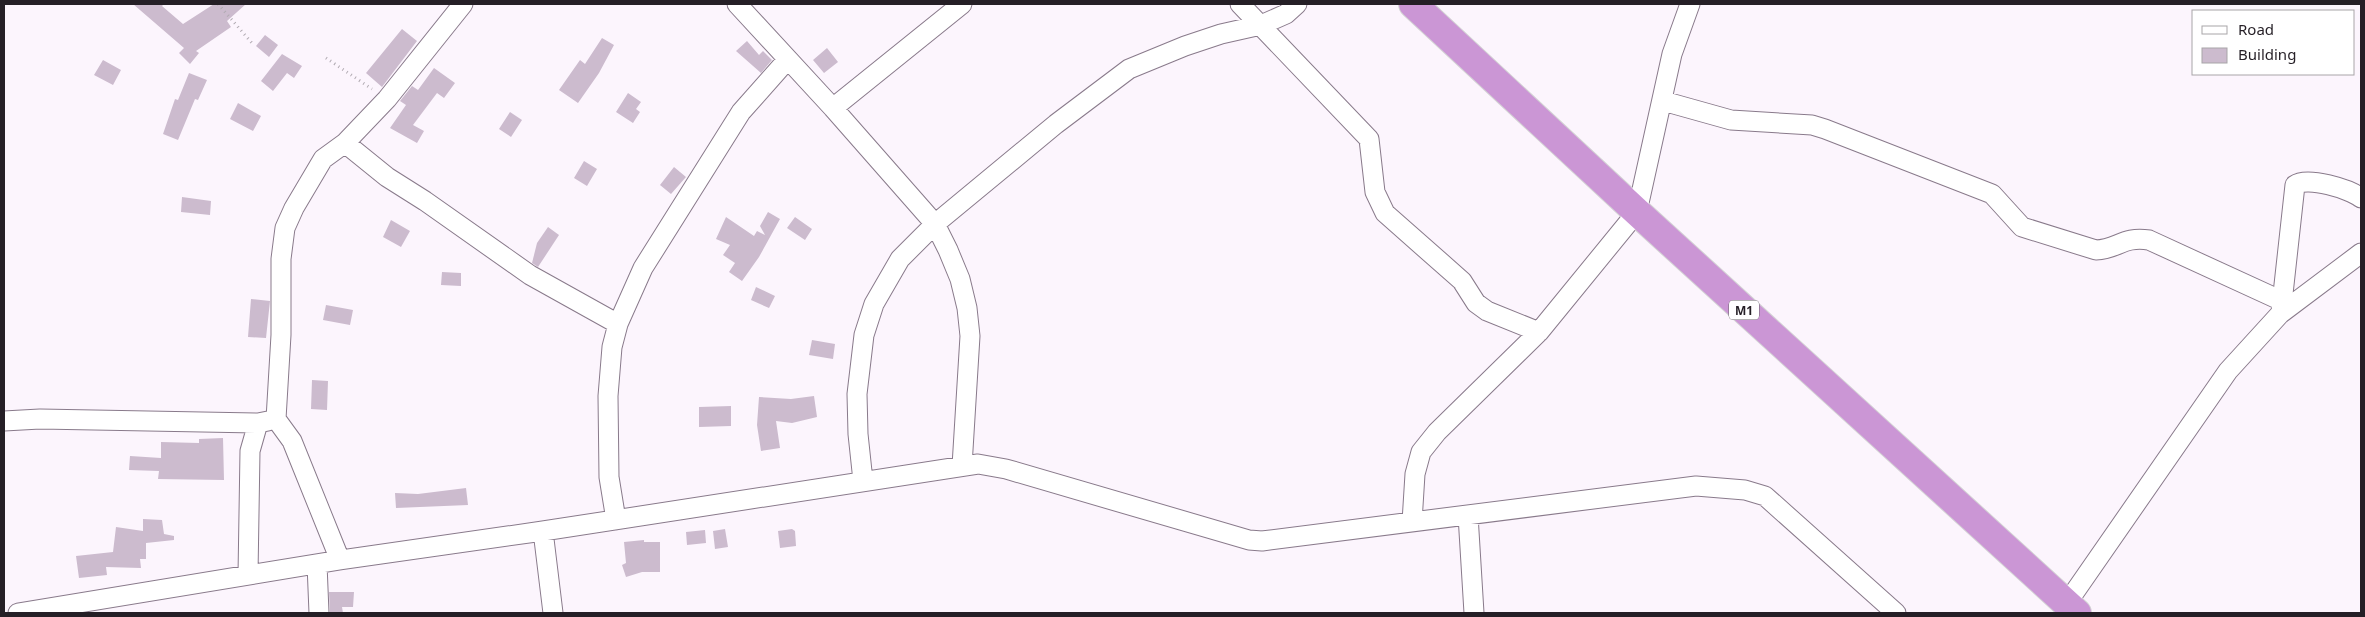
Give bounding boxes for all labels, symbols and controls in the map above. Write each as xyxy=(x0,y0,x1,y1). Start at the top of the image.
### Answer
legend xyxy=(2192,10,2355,75)
text: Road xyxy=(2238,19,2274,39)
text: Building xyxy=(2238,44,2296,64)
road number: M1 xyxy=(1729,300,1759,320)

